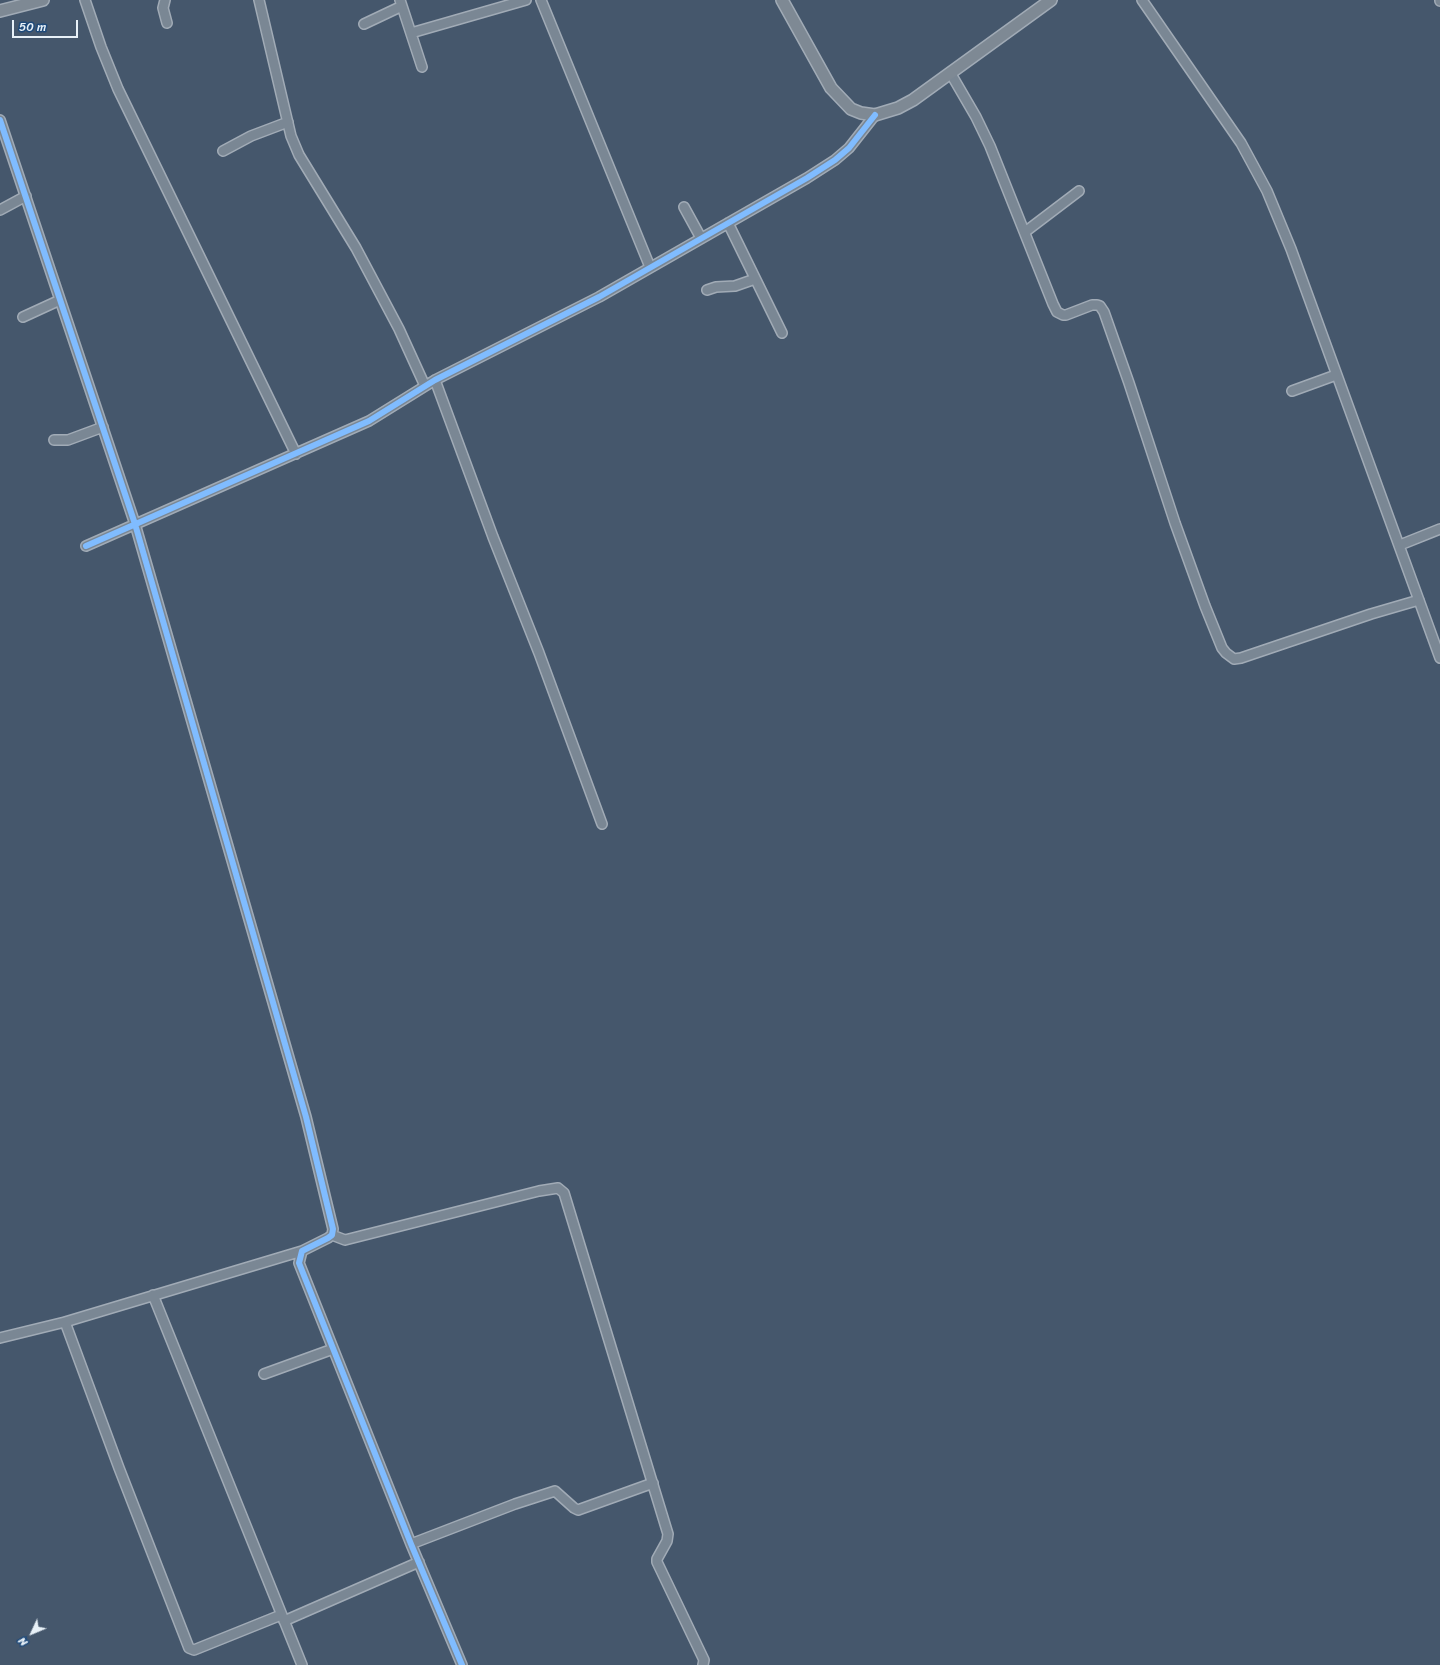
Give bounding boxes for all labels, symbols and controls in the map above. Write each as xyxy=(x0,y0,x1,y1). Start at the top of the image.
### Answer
scale bar xyxy=(14,12,80,38)
text: 50 m xyxy=(19,16,46,38)
north arrow xyxy=(12,1613,52,1653)
text: N xyxy=(14,1632,32,1651)

